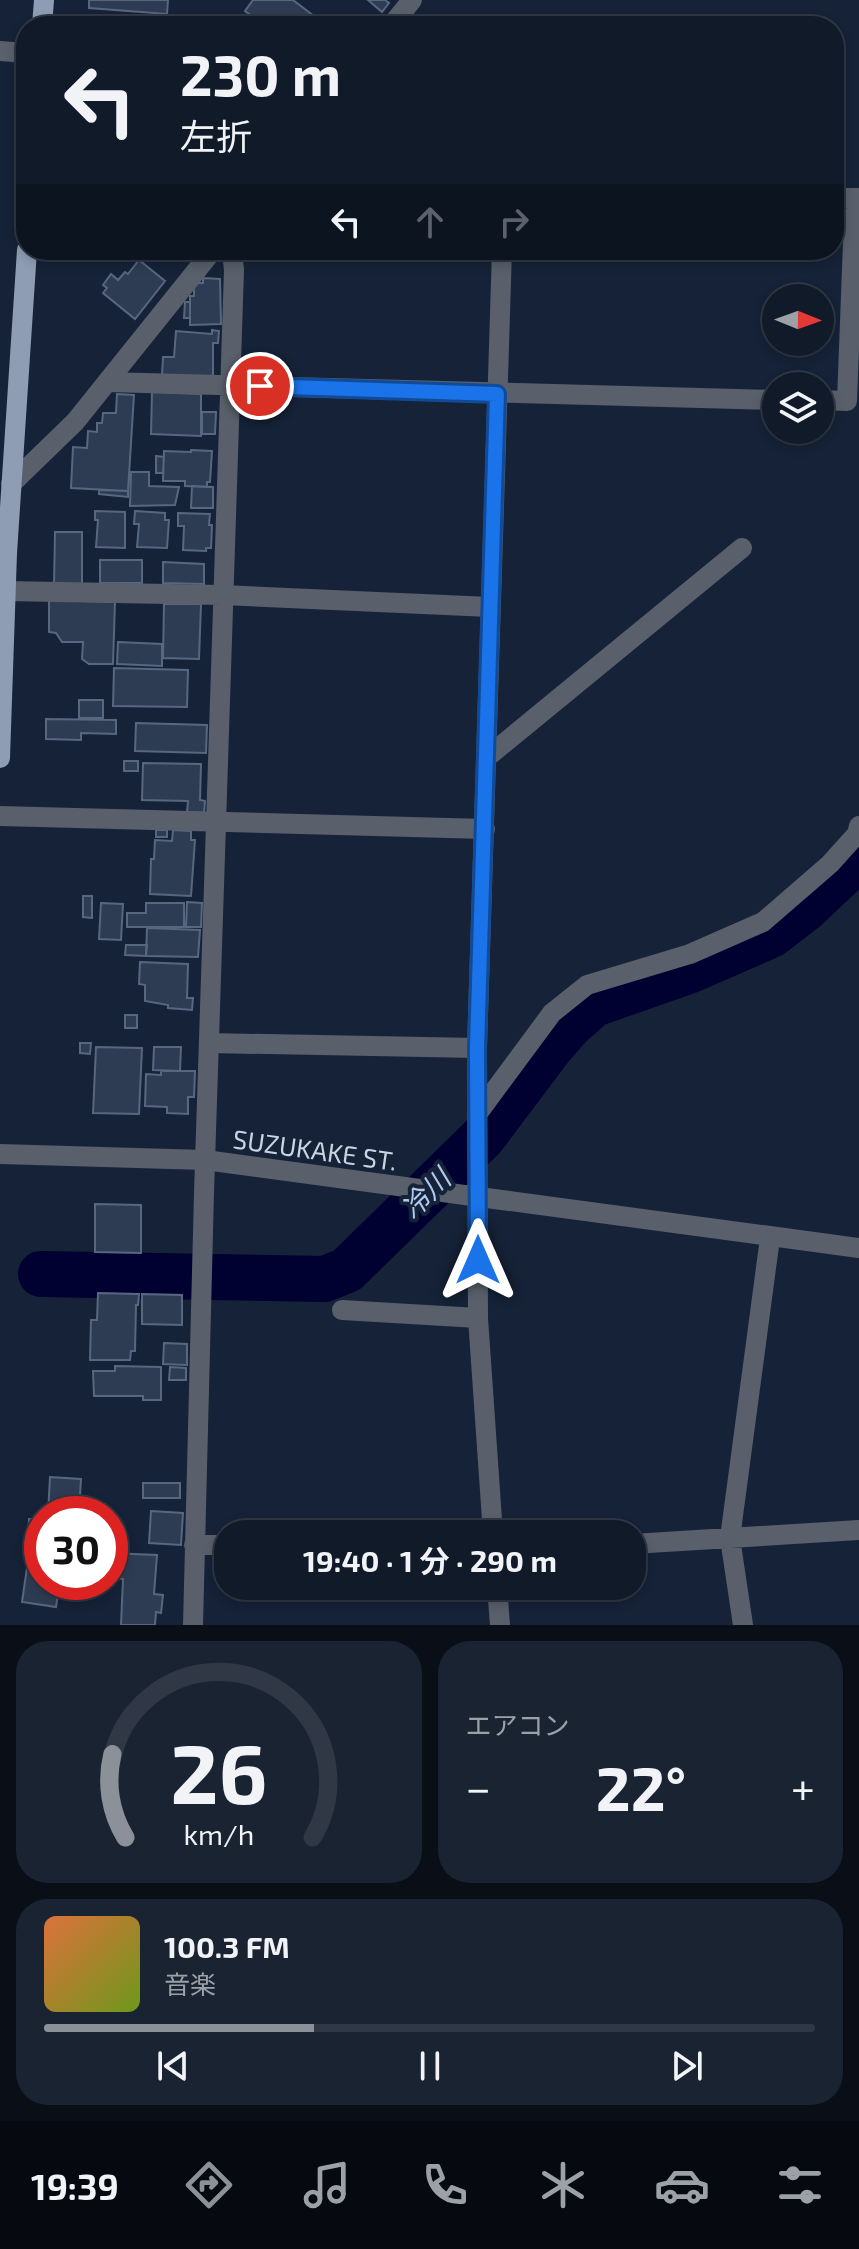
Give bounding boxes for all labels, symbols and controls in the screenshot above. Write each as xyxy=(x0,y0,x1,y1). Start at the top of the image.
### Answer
text: 230 m xyxy=(180,40,341,107)
icon: left xyxy=(48,48,152,152)
text: 左折 xyxy=(180,114,252,157)
icon: left xyxy=(324,200,368,244)
icon: ahead xyxy=(408,200,452,244)
icon: right xyxy=(492,200,536,244)
north arrow xyxy=(762,284,834,356)
map controls xyxy=(762,284,834,444)
pin xyxy=(226,352,294,420)
icon: arrive xyxy=(238,364,282,408)
button: layers xyxy=(762,372,834,444)
street label: SUZUKAKE ST. xyxy=(231,1122,399,1176)
water label: 冷川 xyxy=(393,1159,459,1225)
position arrow xyxy=(436,1218,520,1302)
speed limit sign: 30 xyxy=(24,1496,128,1600)
text: 19:40 · 1 分 · 290 m xyxy=(303,1542,557,1578)
text: エアコン xyxy=(466,1709,570,1740)
text: 26 xyxy=(170,1721,267,1821)
text: 22° xyxy=(596,1751,686,1823)
text: − xyxy=(466,1760,491,1813)
text: + xyxy=(791,1760,815,1813)
text: km/h xyxy=(183,1816,254,1851)
text: 100.3 FM xyxy=(164,1928,290,1964)
text: 音楽 xyxy=(164,1968,216,1999)
icon: previous xyxy=(151,2044,195,2088)
icon: pause xyxy=(408,2044,452,2088)
icon: next xyxy=(665,2044,709,2088)
icon: directions xyxy=(181,2157,237,2213)
icon: music xyxy=(299,2157,355,2213)
icon: phone xyxy=(417,2157,473,2213)
icon: climate xyxy=(535,2157,591,2213)
icon: car xyxy=(654,2157,710,2213)
icon: filters xyxy=(772,2157,828,2213)
text: 19:39 xyxy=(31,2164,119,2207)

